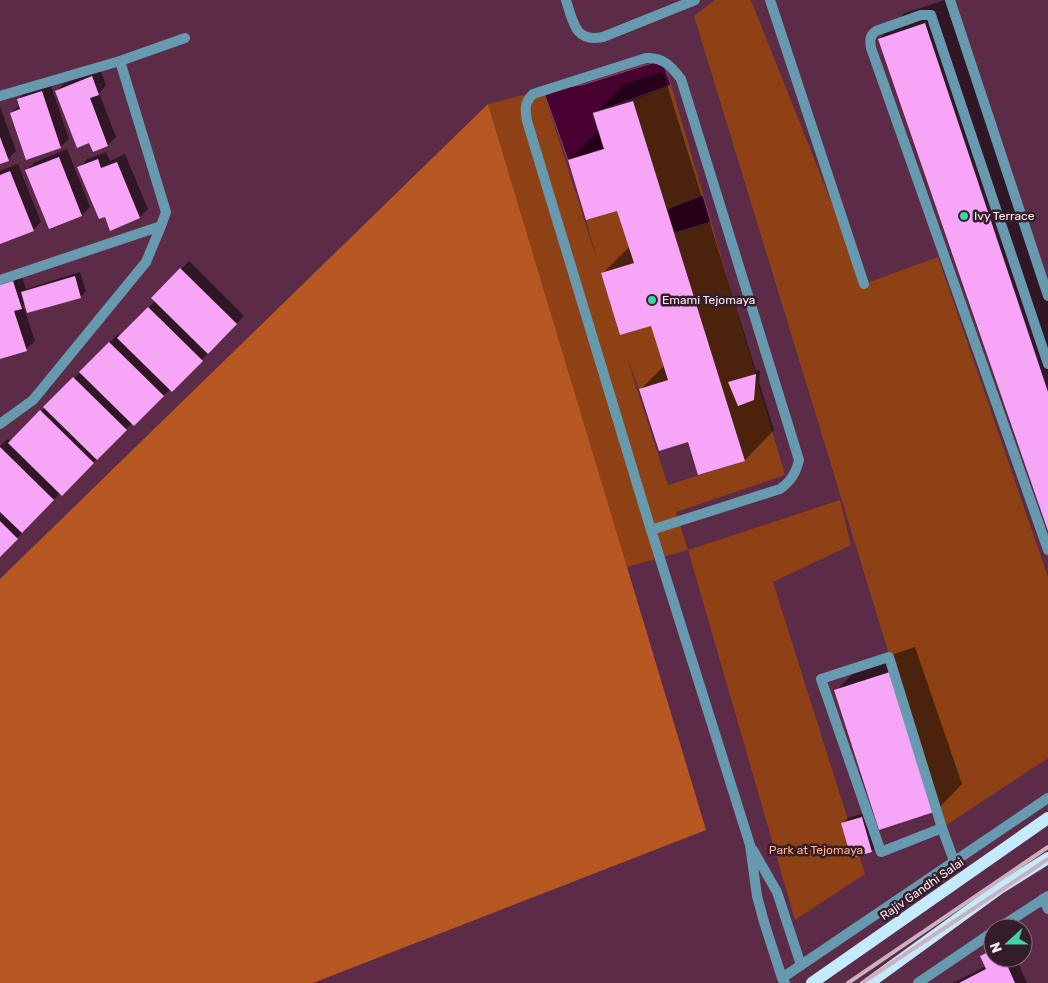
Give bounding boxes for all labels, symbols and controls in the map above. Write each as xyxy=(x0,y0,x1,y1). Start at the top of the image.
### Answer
place label: Ivy Terrace xyxy=(974,209,1035,223)
marker: Ivy Terrace xyxy=(958,210,970,222)
place label: Emami Tejomaya xyxy=(662,293,755,307)
marker: Emami Tejomaya xyxy=(646,294,658,306)
park label: Park at Tejomaya xyxy=(769,843,863,857)
street label: Rajiv Gandhi Salai xyxy=(878,855,967,923)
north arrow xyxy=(983,918,1033,968)
text: N xyxy=(987,940,1006,955)

